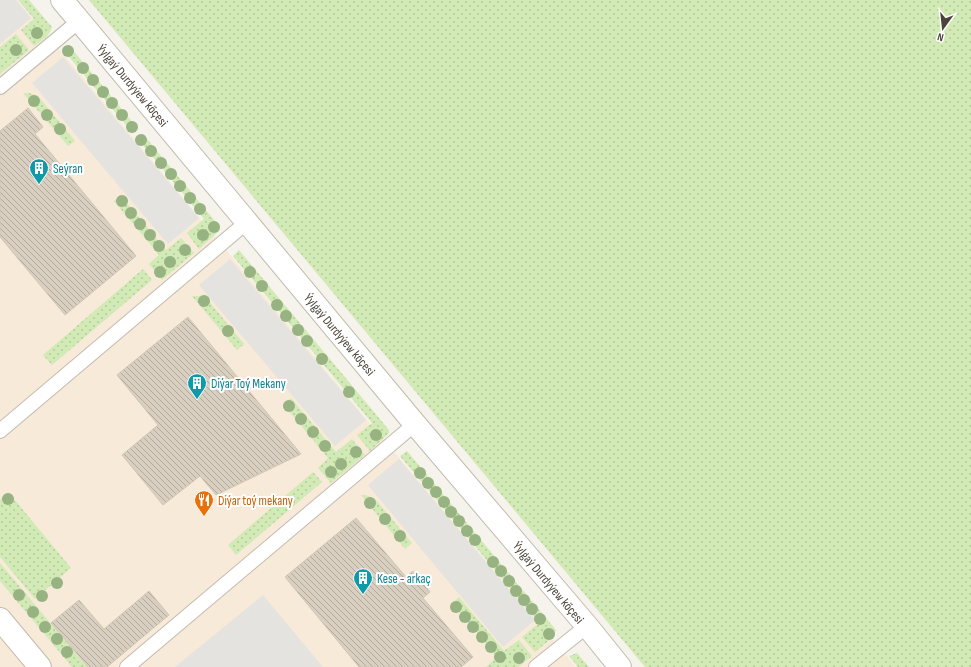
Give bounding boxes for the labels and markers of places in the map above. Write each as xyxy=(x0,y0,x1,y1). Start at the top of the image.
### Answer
building icon: Seýran xyxy=(28,157,50,185)
place label: Seýran xyxy=(53,161,83,177)
building icon: Diýar Toý Mekany xyxy=(186,372,208,400)
place label: Diýar Toý Mekany xyxy=(211,376,286,392)
restaurant icon: Diýar toý mekany xyxy=(193,489,215,517)
place label: Diýar toý mekany xyxy=(218,493,293,509)
building icon: Kese - arkaç xyxy=(352,567,374,595)
place label: Kese - arkaç xyxy=(377,571,431,587)

